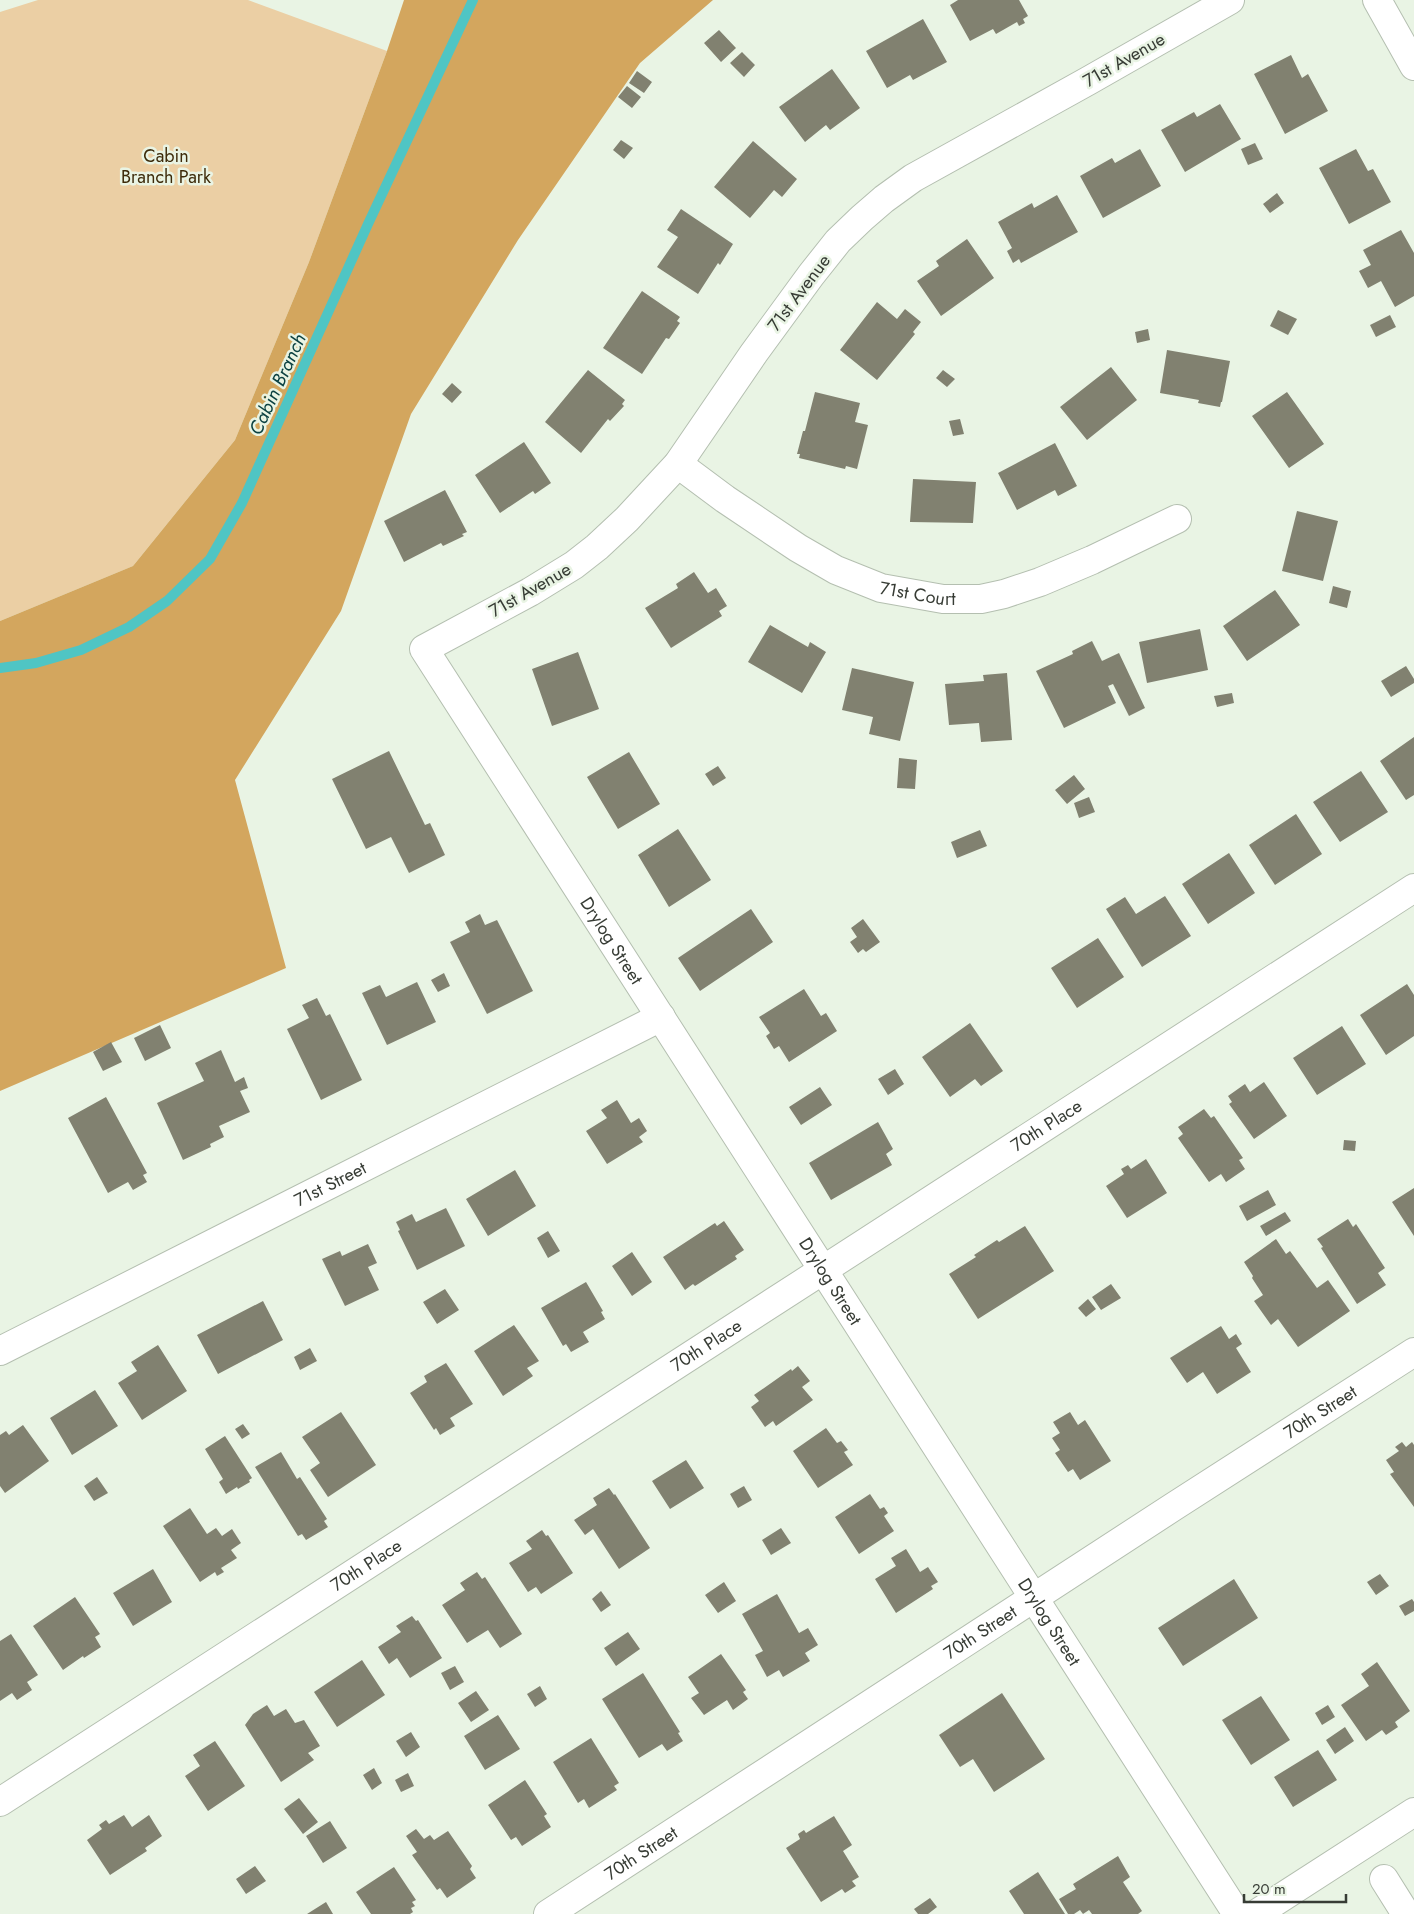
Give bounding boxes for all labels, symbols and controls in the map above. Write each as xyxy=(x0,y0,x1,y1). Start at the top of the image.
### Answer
street label: 71st Avenue xyxy=(1078,26,1170,94)
park label: Cabin Branch Park xyxy=(121,143,211,190)
street label: 71st Avenue xyxy=(761,249,837,337)
water label: Cabin Branch xyxy=(242,329,313,439)
street label: 71st Avenue xyxy=(484,556,576,624)
street label: 71st Court xyxy=(878,575,956,612)
street label: Drylog Street xyxy=(574,892,650,990)
street label: 70th Place xyxy=(1006,1093,1087,1158)
street label: 71st Street xyxy=(290,1155,371,1213)
street label: Drylog Street xyxy=(792,1232,869,1331)
street label: 70th Place xyxy=(666,1313,747,1378)
street label: 70th Street xyxy=(1279,1379,1363,1445)
street label: 70th Place xyxy=(326,1533,407,1598)
street label: Drylog Street xyxy=(1011,1573,1088,1671)
street label: 70th Street xyxy=(939,1599,1023,1666)
street label: 70th Street xyxy=(599,1820,683,1887)
scale bar xyxy=(1244,1872,1346,1904)
text: 20 m xyxy=(1252,1878,1286,1900)

